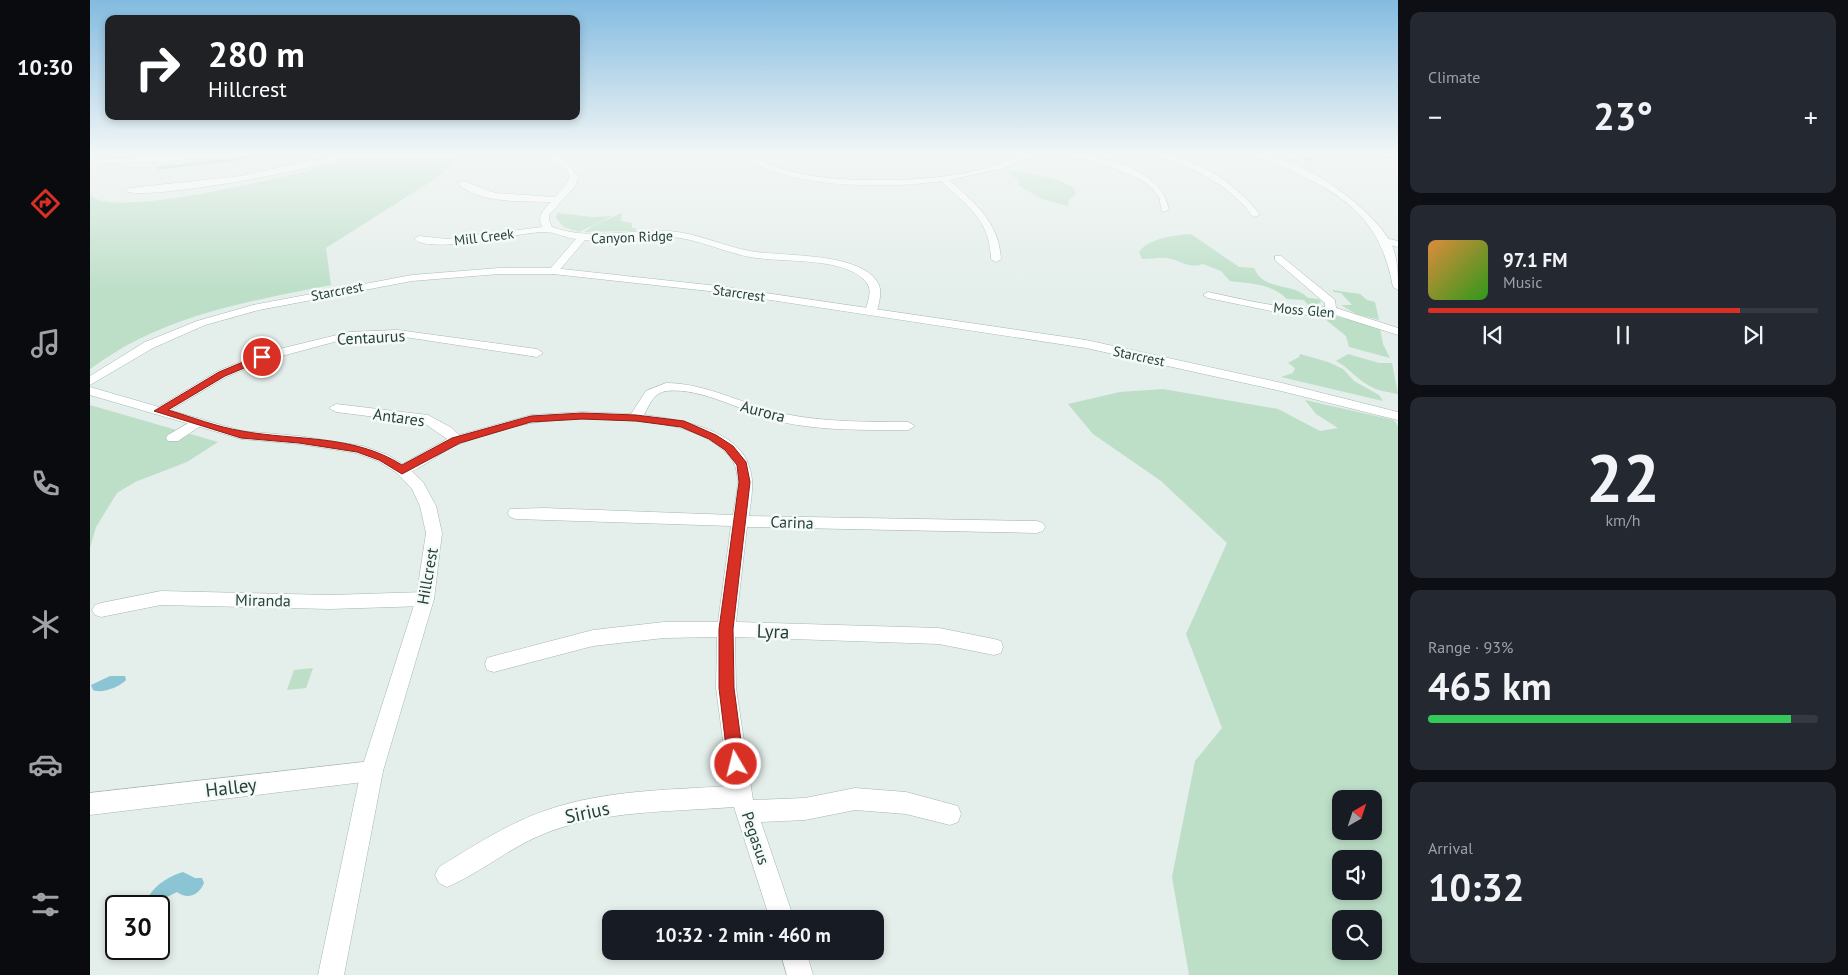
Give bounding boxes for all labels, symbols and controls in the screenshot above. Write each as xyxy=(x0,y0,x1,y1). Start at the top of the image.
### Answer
text: 280 m xyxy=(208,31,305,77)
icon: right xyxy=(125,35,190,100)
text: 10:30 xyxy=(17,53,73,81)
text: Climate xyxy=(1428,67,1480,87)
text: Hillcrest xyxy=(208,75,287,103)
text: 23° xyxy=(1593,91,1653,140)
text: − xyxy=(1428,98,1442,135)
text: + xyxy=(1804,98,1818,135)
icon: directions xyxy=(28,186,63,221)
street label: Mill Creek xyxy=(453,224,515,250)
street label: Canyon Ridge xyxy=(591,227,673,247)
text: 97.1 FM xyxy=(1503,248,1567,272)
text: Music xyxy=(1503,272,1543,292)
street label: Starcrest xyxy=(309,277,365,305)
street label: Starcrest xyxy=(712,280,767,306)
street label: Moss Glen xyxy=(1273,298,1335,322)
icon: previous xyxy=(1479,321,1507,349)
icon: pause xyxy=(1609,321,1637,349)
icon: next xyxy=(1739,321,1767,349)
street label: Centaurus xyxy=(336,325,406,349)
icon: music xyxy=(28,326,63,361)
pin xyxy=(241,336,283,378)
street label: Starcrest xyxy=(1111,342,1167,370)
icon: arrive xyxy=(248,343,276,371)
street label: Aurora xyxy=(738,395,788,427)
street label: Antares xyxy=(372,403,426,431)
text: 22 xyxy=(1586,435,1660,519)
icon: phone xyxy=(28,466,63,501)
text: km/h xyxy=(1605,510,1641,530)
street label: Carina xyxy=(770,511,814,533)
street label: Hillcrest xyxy=(412,545,442,606)
street label: Miranda xyxy=(235,590,291,610)
icon: climate xyxy=(28,607,63,642)
street label: Lyra xyxy=(756,618,790,644)
text: Range · 93% xyxy=(1428,637,1513,657)
text: 465 km xyxy=(1428,661,1552,710)
position arrow xyxy=(709,737,761,789)
icon: car xyxy=(28,747,63,782)
street label: Halley xyxy=(204,772,258,802)
north arrow xyxy=(1332,790,1382,840)
map controls xyxy=(1332,790,1382,960)
street label: Sirius xyxy=(563,796,611,828)
street label: Pegasus xyxy=(738,809,774,867)
text: Arrival xyxy=(1428,838,1473,858)
button: sound xyxy=(1332,850,1382,900)
text: 10:32 xyxy=(1428,862,1524,911)
icon: filters xyxy=(28,887,63,922)
speed limit sign: 30 xyxy=(105,895,170,960)
button: search xyxy=(1332,910,1382,960)
text: 10:32 · 2 min · 460 m xyxy=(655,923,831,947)

